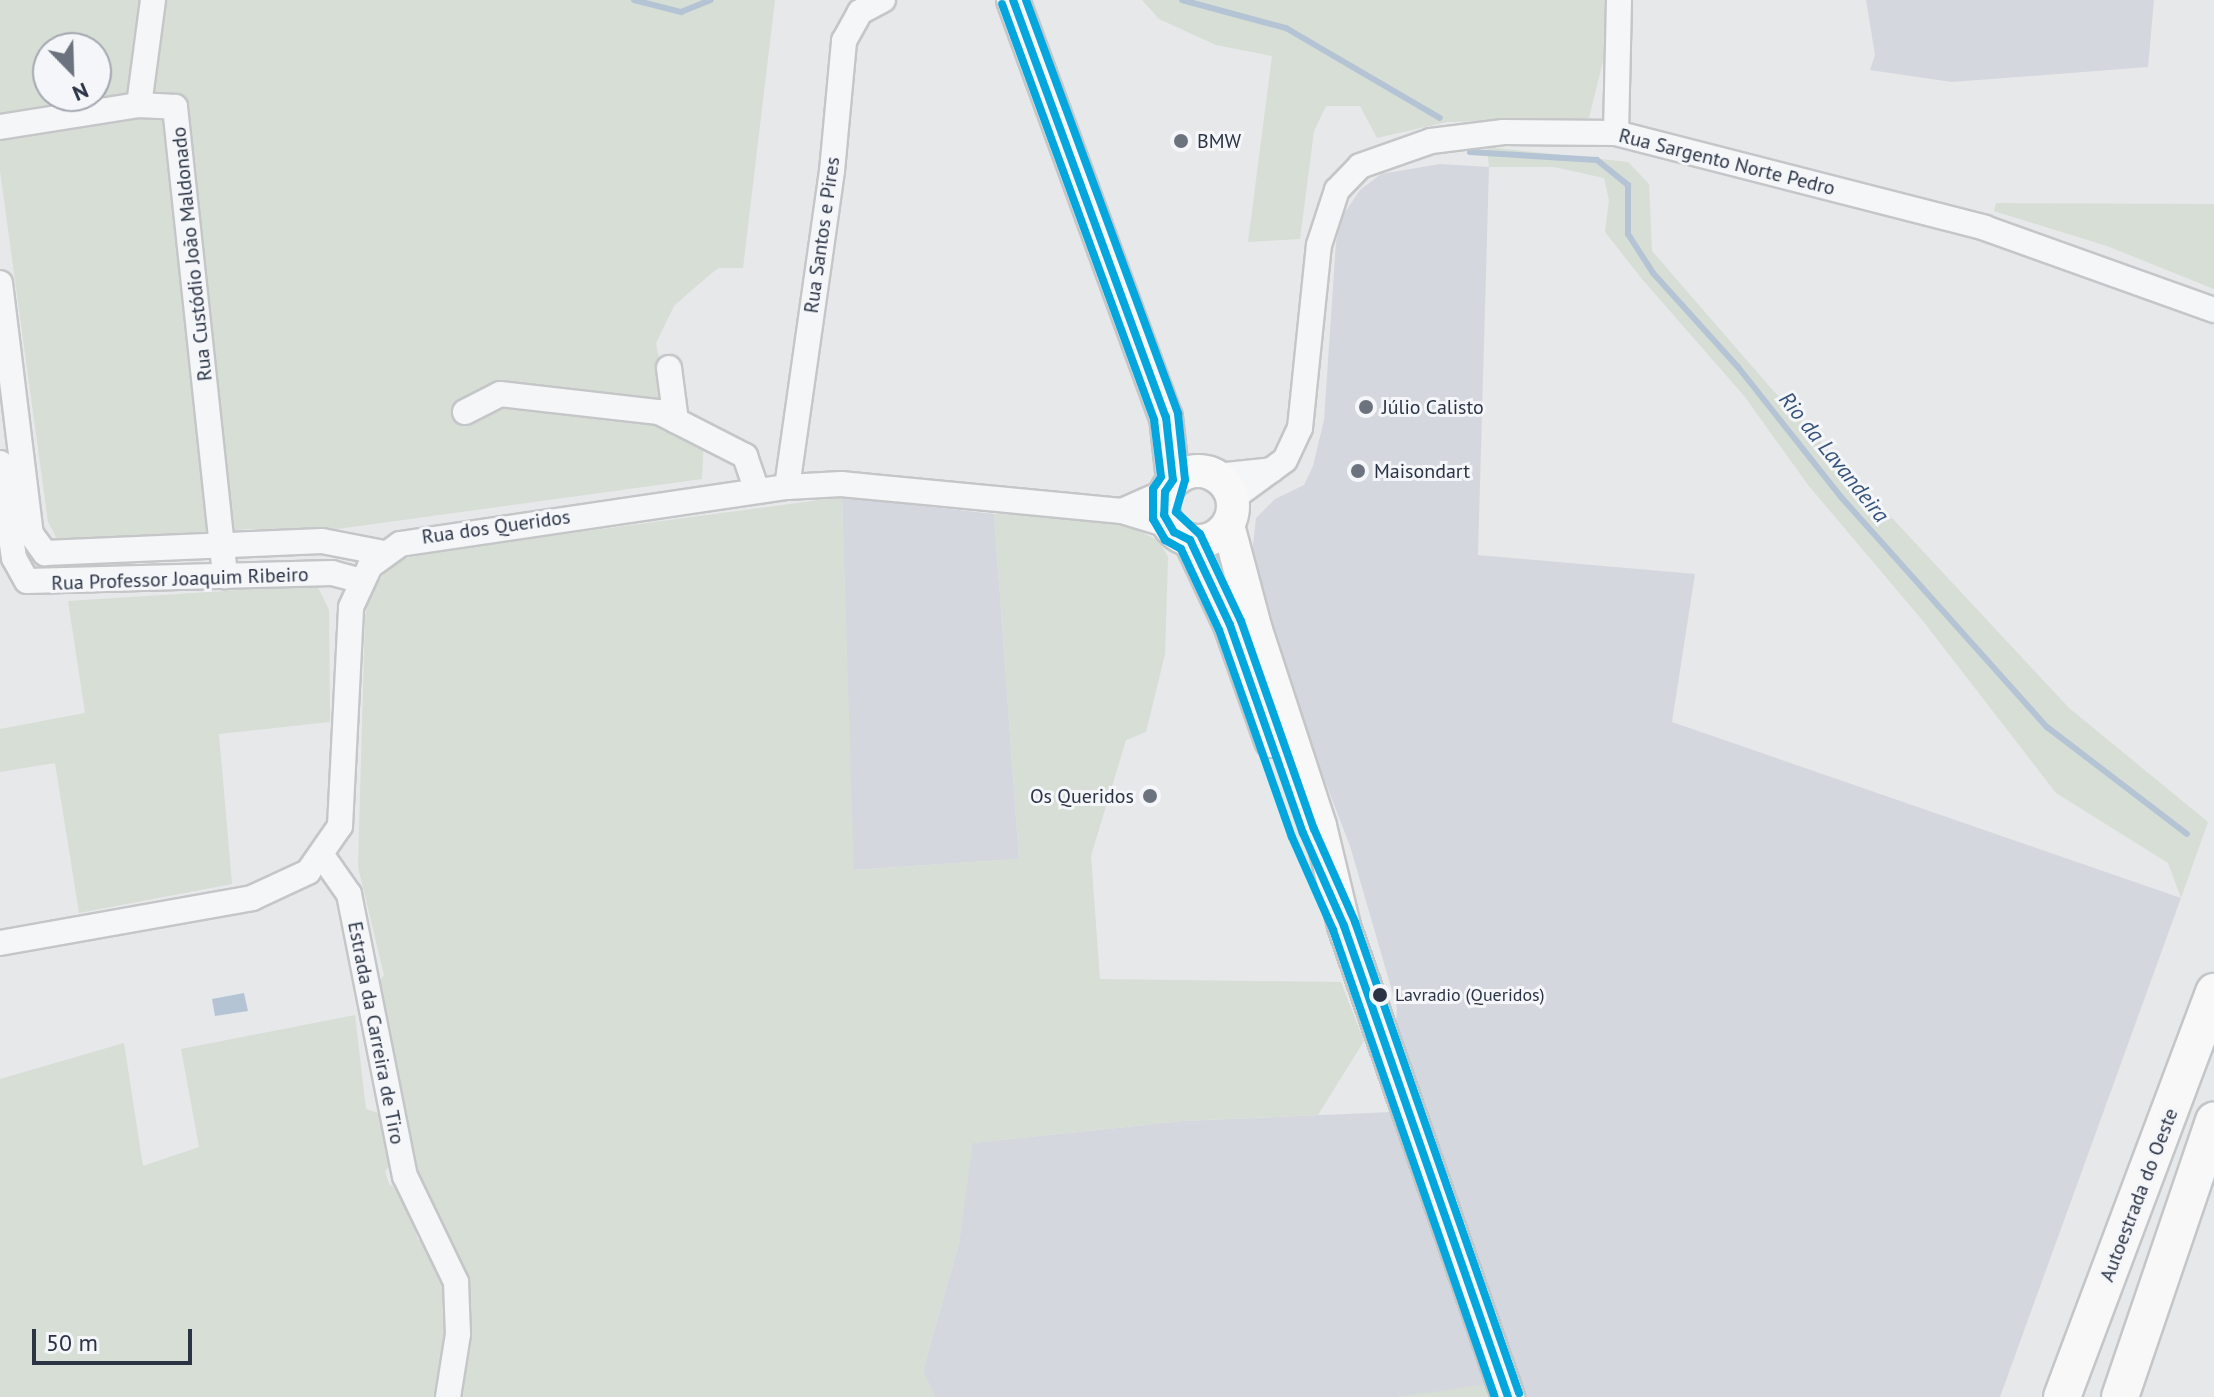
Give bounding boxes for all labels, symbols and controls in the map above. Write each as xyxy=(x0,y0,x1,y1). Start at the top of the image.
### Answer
north arrow xyxy=(32,32,112,112)
text: N xyxy=(68,77,93,108)
street label: Rua Sargento Norte Pedro xyxy=(1616,123,1838,201)
street label: Rua Custódio João Maldonado xyxy=(167,126,217,382)
place label: BMW xyxy=(1197,129,1241,153)
marker: BMW xyxy=(1172,132,1190,150)
street label: Rua Santos e Pires xyxy=(799,155,845,315)
water label: Rio da Lavandeira xyxy=(1773,387,1895,527)
place label: Júlio Calisto xyxy=(1382,395,1484,419)
marker: Júlio Calisto xyxy=(1357,398,1375,416)
place label: Maisondart xyxy=(1374,459,1470,483)
marker: Maisondart xyxy=(1349,462,1367,480)
street label: Rua dos Queridos xyxy=(420,505,572,549)
street label: Rua Professor Joaquim Ribeiro xyxy=(51,563,309,595)
place label: Os Queridos xyxy=(1030,784,1134,808)
marker: Os Queridos xyxy=(1141,787,1159,805)
street label: Estrada da Carreira de Tiro xyxy=(343,919,409,1147)
place label: Lavradio (Queridos) xyxy=(1395,984,1545,1006)
marker: Lavradio (Queridos) xyxy=(1372,987,1388,1003)
street label: Autoestrada do Oeste xyxy=(2095,1105,2183,1285)
scale bar xyxy=(36,1313,196,1363)
text: 50 m xyxy=(46,1327,98,1358)

